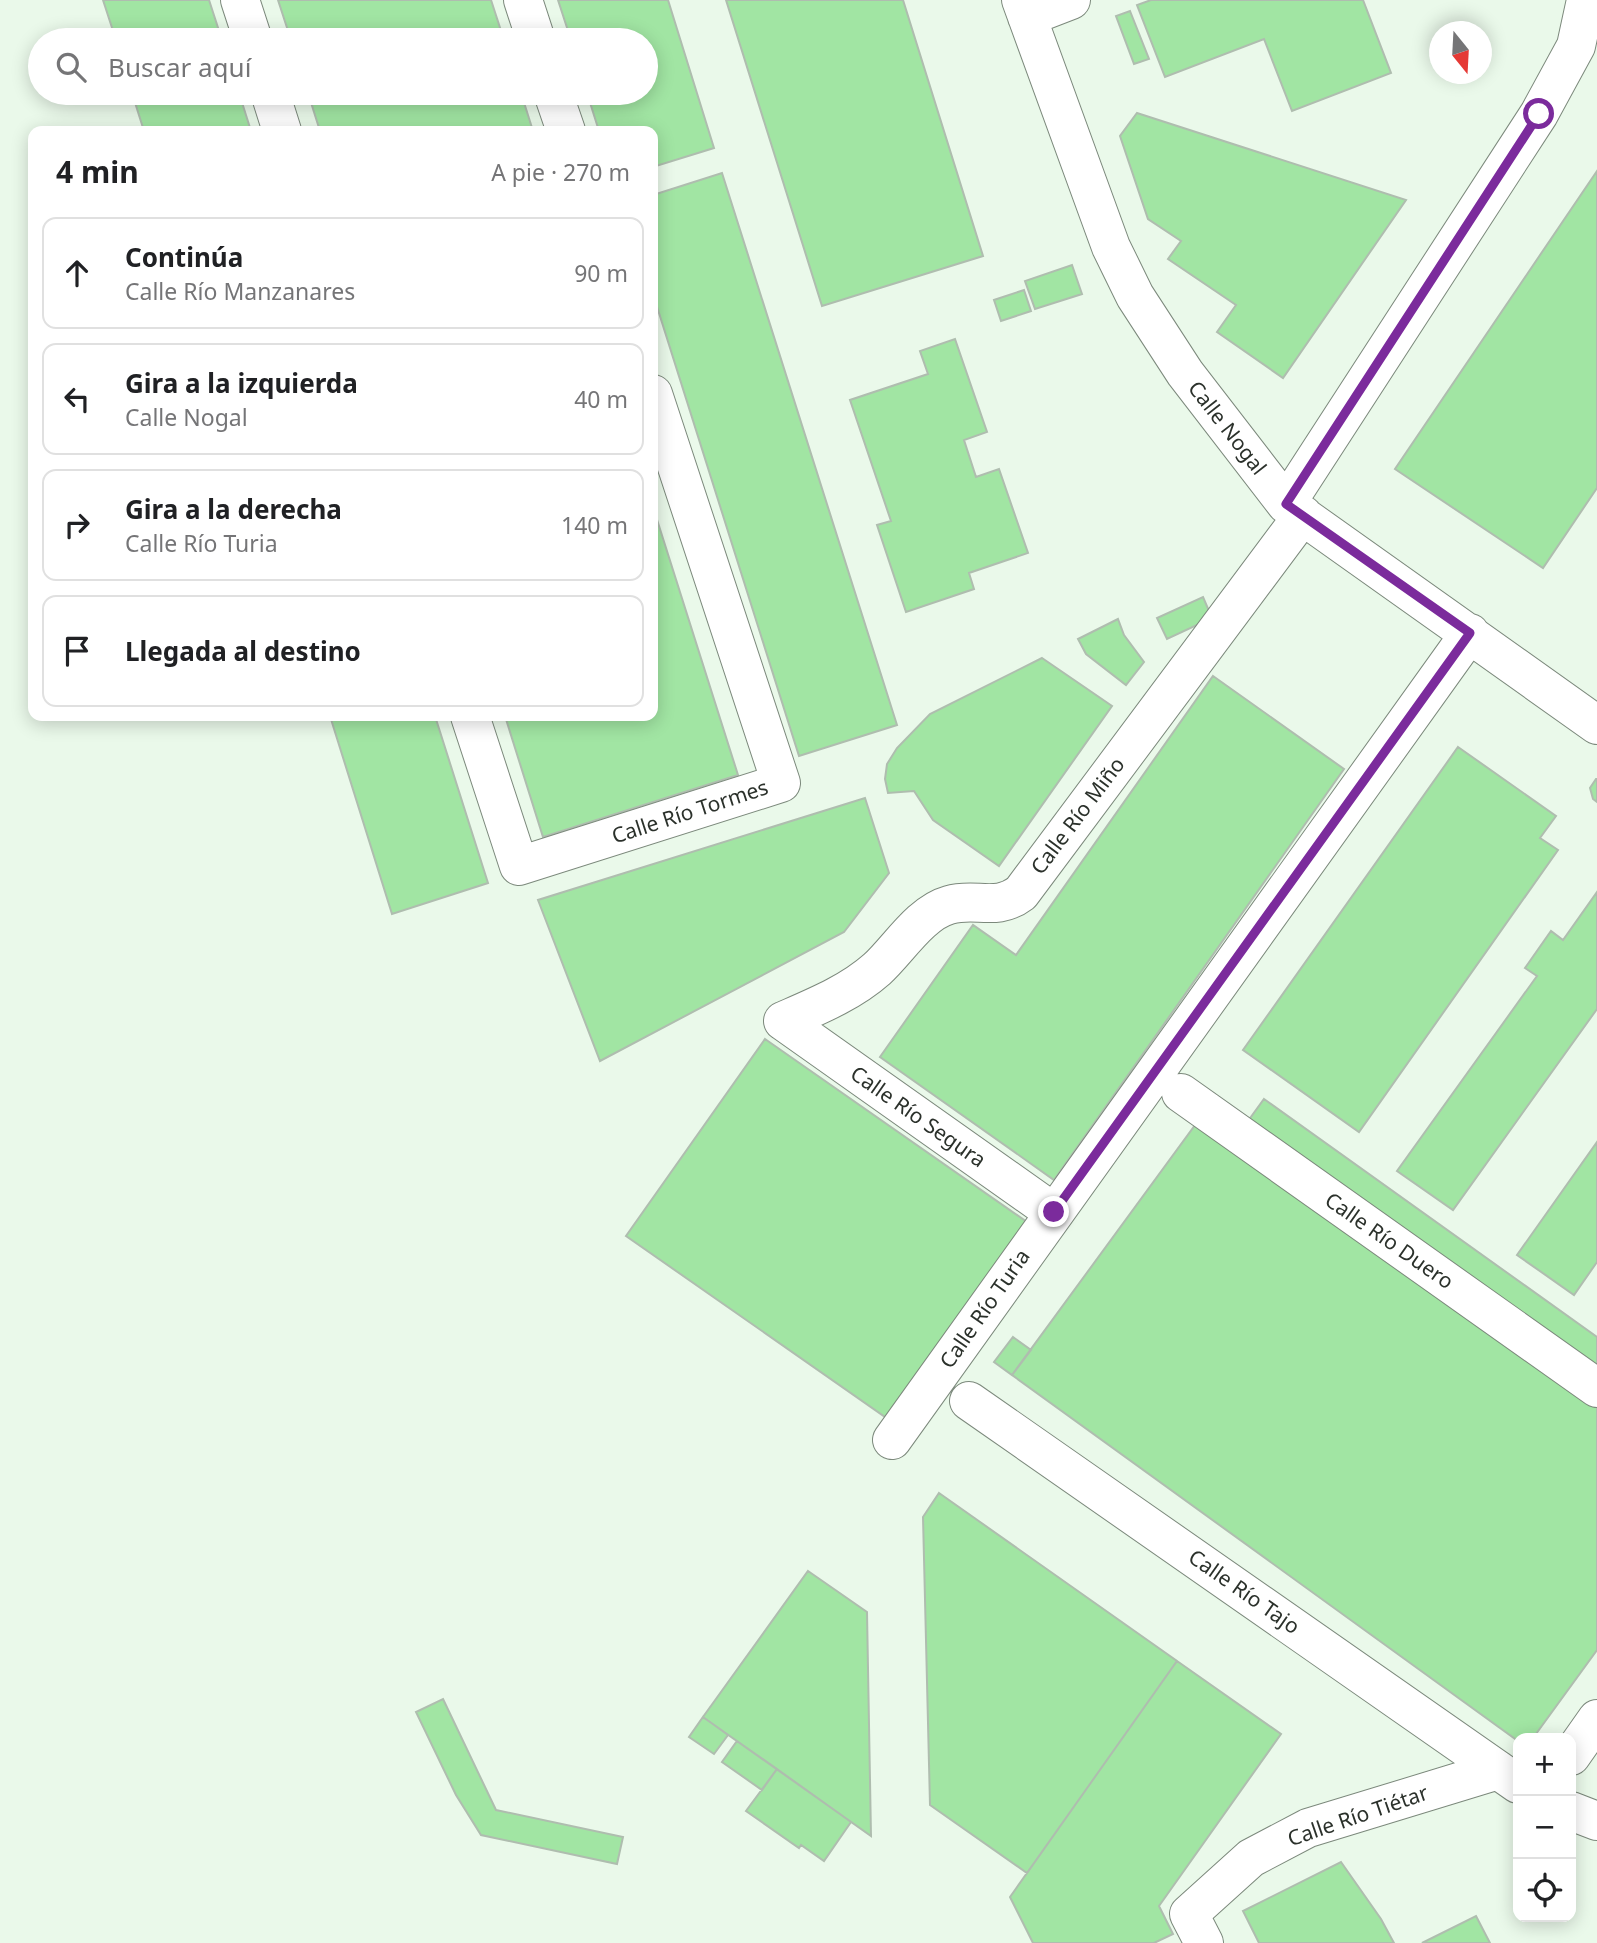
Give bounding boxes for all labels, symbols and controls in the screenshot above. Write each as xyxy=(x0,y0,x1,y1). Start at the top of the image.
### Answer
north arrow xyxy=(1429,21,1492,84)
search box xyxy=(28,28,658,105)
icon: search xyxy=(52,48,90,86)
text: Buscar aquí xyxy=(108,49,251,85)
route start xyxy=(1523,98,1554,129)
text: 4 min xyxy=(56,151,139,192)
text: A pie · 270 m xyxy=(491,156,630,188)
text: Continúa xyxy=(125,239,243,275)
icon: ahead xyxy=(58,254,96,292)
text: 90 m xyxy=(574,257,628,289)
text: Calle Río Manzanares xyxy=(125,275,355,307)
text: Gira a la izquierda xyxy=(125,365,358,401)
street label: Calle Nogal xyxy=(1182,375,1273,480)
icon: left xyxy=(58,380,96,418)
text: 40 m xyxy=(574,383,628,415)
text: Calle Nogal xyxy=(125,401,248,433)
text: Gira a la derecha xyxy=(125,491,342,527)
icon: right xyxy=(58,506,96,544)
text: 140 m xyxy=(561,509,628,541)
text: Calle Río Turia xyxy=(125,527,278,559)
icon: arrive xyxy=(58,632,96,670)
text: Llegada al destino xyxy=(125,633,361,669)
street label: Calle Río Miño xyxy=(1024,751,1131,880)
street label: Calle Río Tormes xyxy=(608,773,772,850)
street label: Calle Río Segura xyxy=(845,1059,992,1173)
street label: Calle Río Duero xyxy=(1320,1185,1459,1295)
route end xyxy=(1038,1196,1069,1227)
street label: Calle Río Turia xyxy=(933,1243,1036,1374)
street label: Calle Río Tajo xyxy=(1183,1543,1306,1640)
map controls xyxy=(1513,1733,1576,1922)
button: + xyxy=(1513,1733,1576,1796)
street label: Calle Río Tiétar xyxy=(1284,1778,1432,1852)
button: − xyxy=(1513,1796,1576,1859)
button: locate xyxy=(1513,1859,1576,1922)

